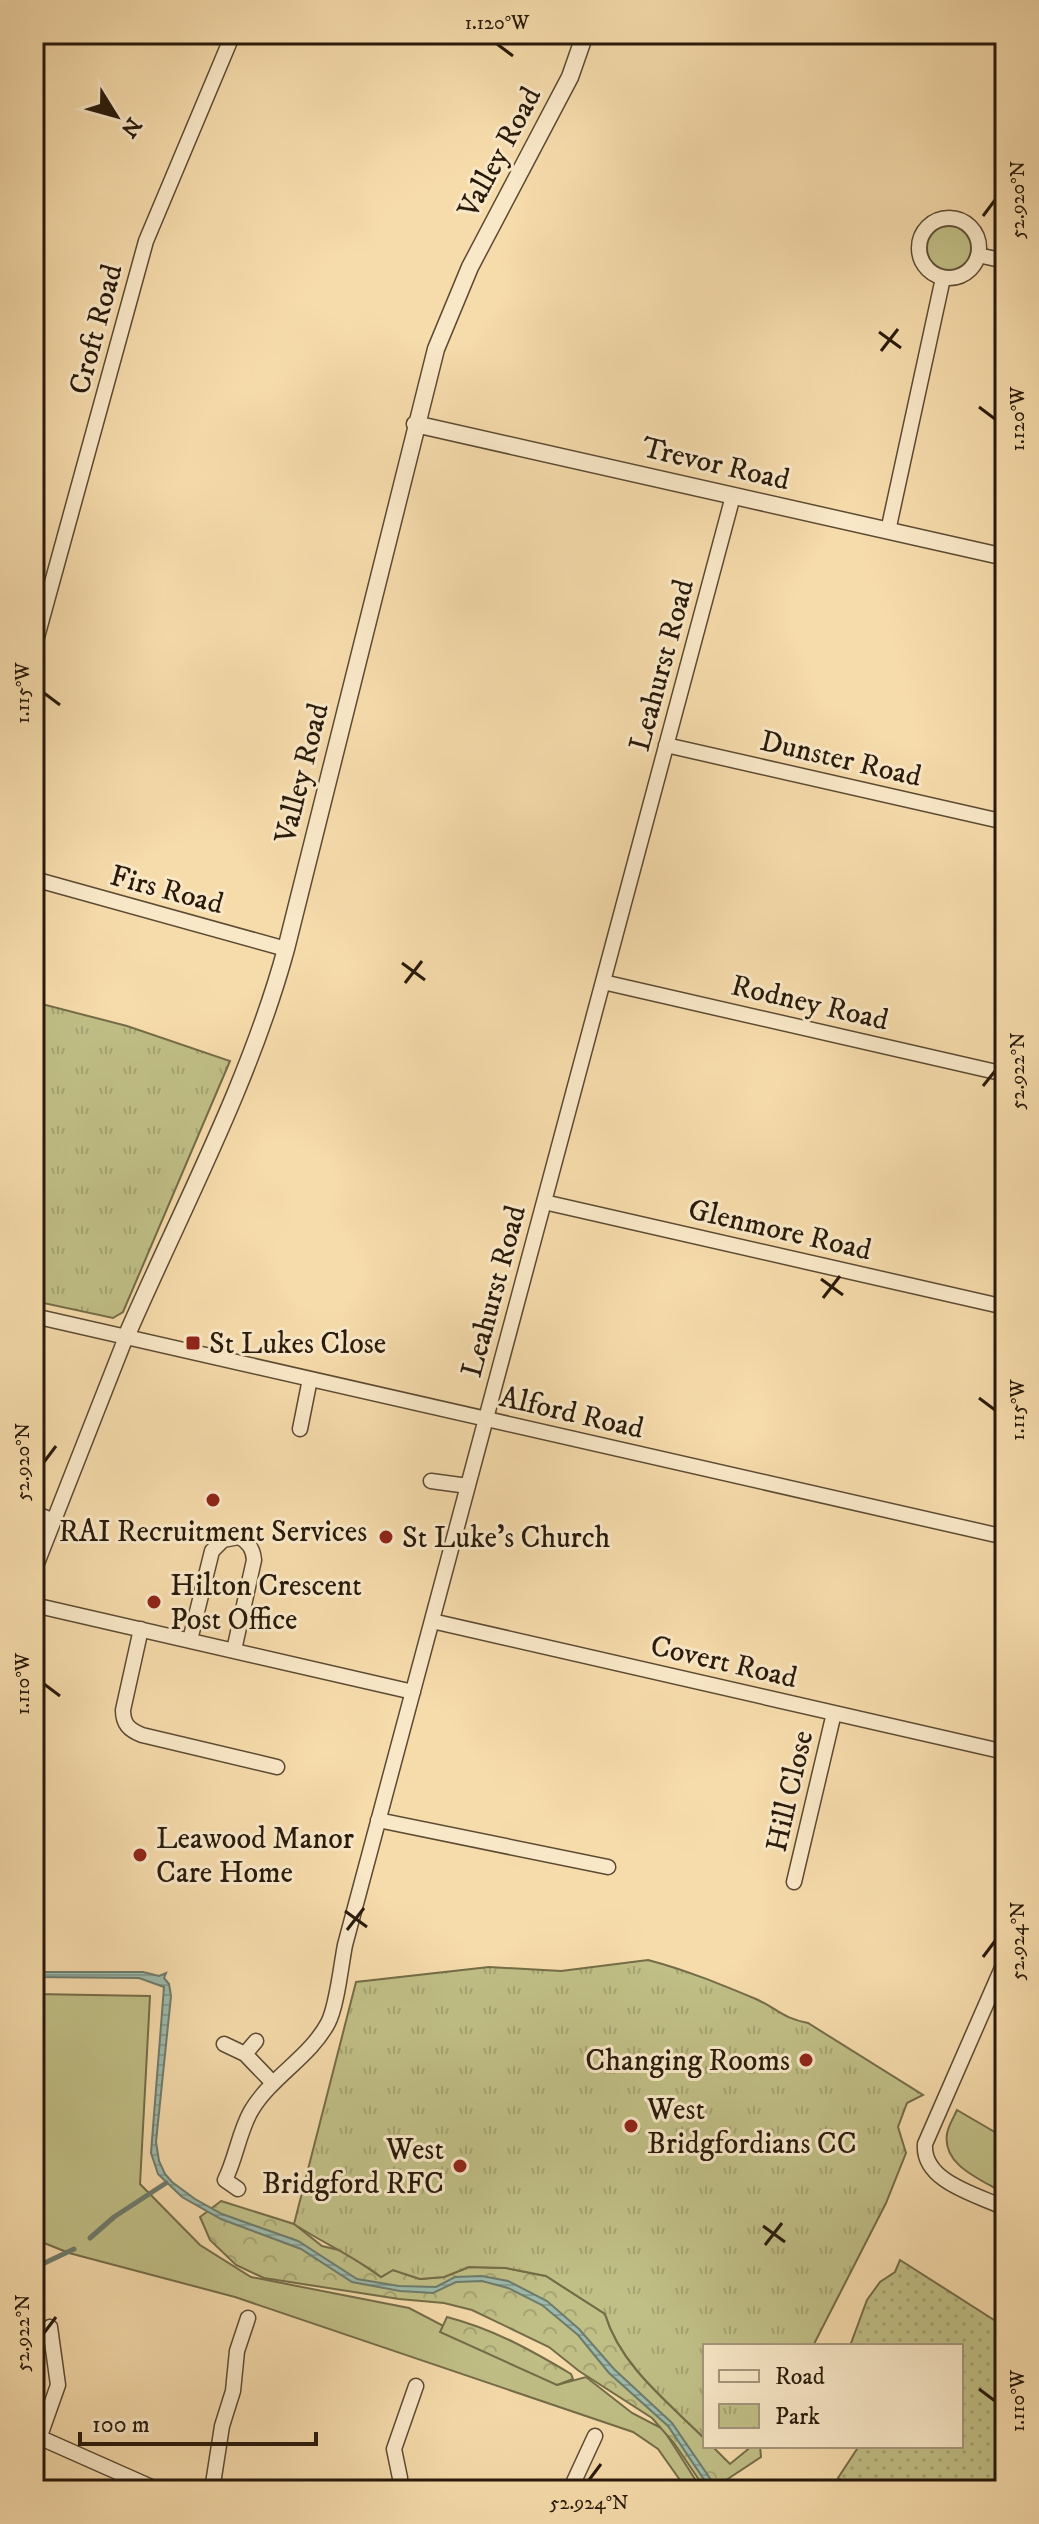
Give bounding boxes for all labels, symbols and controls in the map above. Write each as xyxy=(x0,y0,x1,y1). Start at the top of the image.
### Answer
text: 1.120°W xyxy=(465,11,530,36)
north arrow xyxy=(76,76,156,156)
street label: Valley Road xyxy=(450,81,550,225)
text: N xyxy=(115,112,147,142)
text: 52.920°N xyxy=(1006,161,1031,239)
street label: Croft Road xyxy=(61,260,132,398)
text: 1.120°W xyxy=(1006,386,1031,451)
street label: Trevor Road xyxy=(638,430,793,499)
street label: Leahurst Road xyxy=(622,575,703,755)
text: 1.115°W xyxy=(11,662,36,724)
street label: Valley Road xyxy=(267,699,338,848)
street label: Dunster Road xyxy=(756,723,925,796)
street label: Firs Road xyxy=(106,858,227,923)
street label: Rodney Road xyxy=(727,967,892,1040)
text: 52.922°N xyxy=(1006,1032,1031,1110)
street label: Glenmore Road xyxy=(684,1191,875,1270)
street label: Leahurst Road xyxy=(454,1201,535,1381)
place label: St Lukes Close xyxy=(209,1326,386,1363)
marker: St Lukes Close xyxy=(184,1334,202,1352)
street label: Alford Road xyxy=(496,1379,647,1448)
text: 1.115°W xyxy=(1006,1379,1031,1441)
text: 52.920°N xyxy=(11,1423,36,1501)
marker: RAI Recruitment Services xyxy=(204,1491,222,1509)
place label: RAI Recruitment Services xyxy=(59,1514,367,1551)
place label: St Luke's Church xyxy=(402,1520,611,1557)
marker: St Luke's Church xyxy=(377,1528,395,1546)
place label: Hilton Crescent Post Office xyxy=(170,1568,362,1639)
marker: Hilton Crescent Post Office xyxy=(145,1593,163,1611)
street label: Covert Road xyxy=(647,1628,801,1697)
text: 1.110°W xyxy=(11,1652,36,1715)
street label: Hill Close xyxy=(759,1727,822,1856)
place label: Leawood Manor Care Home xyxy=(156,1821,354,1892)
marker: Leawood Manor Care Home xyxy=(131,1846,149,1864)
text: 52.924°N xyxy=(1006,1902,1031,1980)
place label: Changing Rooms xyxy=(585,2043,790,2080)
marker: Changing Rooms xyxy=(797,2051,815,2069)
place label: West Bridgfordians CC xyxy=(646,2092,857,2163)
marker: West Bridgfordians CC xyxy=(622,2117,640,2135)
place label: West Bridgford RFC xyxy=(262,2132,444,2203)
marker: West Bridgford RFC xyxy=(451,2157,469,2175)
text: 52.922°N xyxy=(11,2294,36,2372)
legend xyxy=(703,2344,963,2448)
text: Road xyxy=(775,2362,825,2392)
text: 1.110°W xyxy=(1006,2369,1031,2432)
scale bar xyxy=(80,2396,316,2446)
text: Park xyxy=(775,2402,820,2432)
text: 100 m xyxy=(92,2410,150,2440)
text: 52.924°N xyxy=(550,2491,628,2516)

